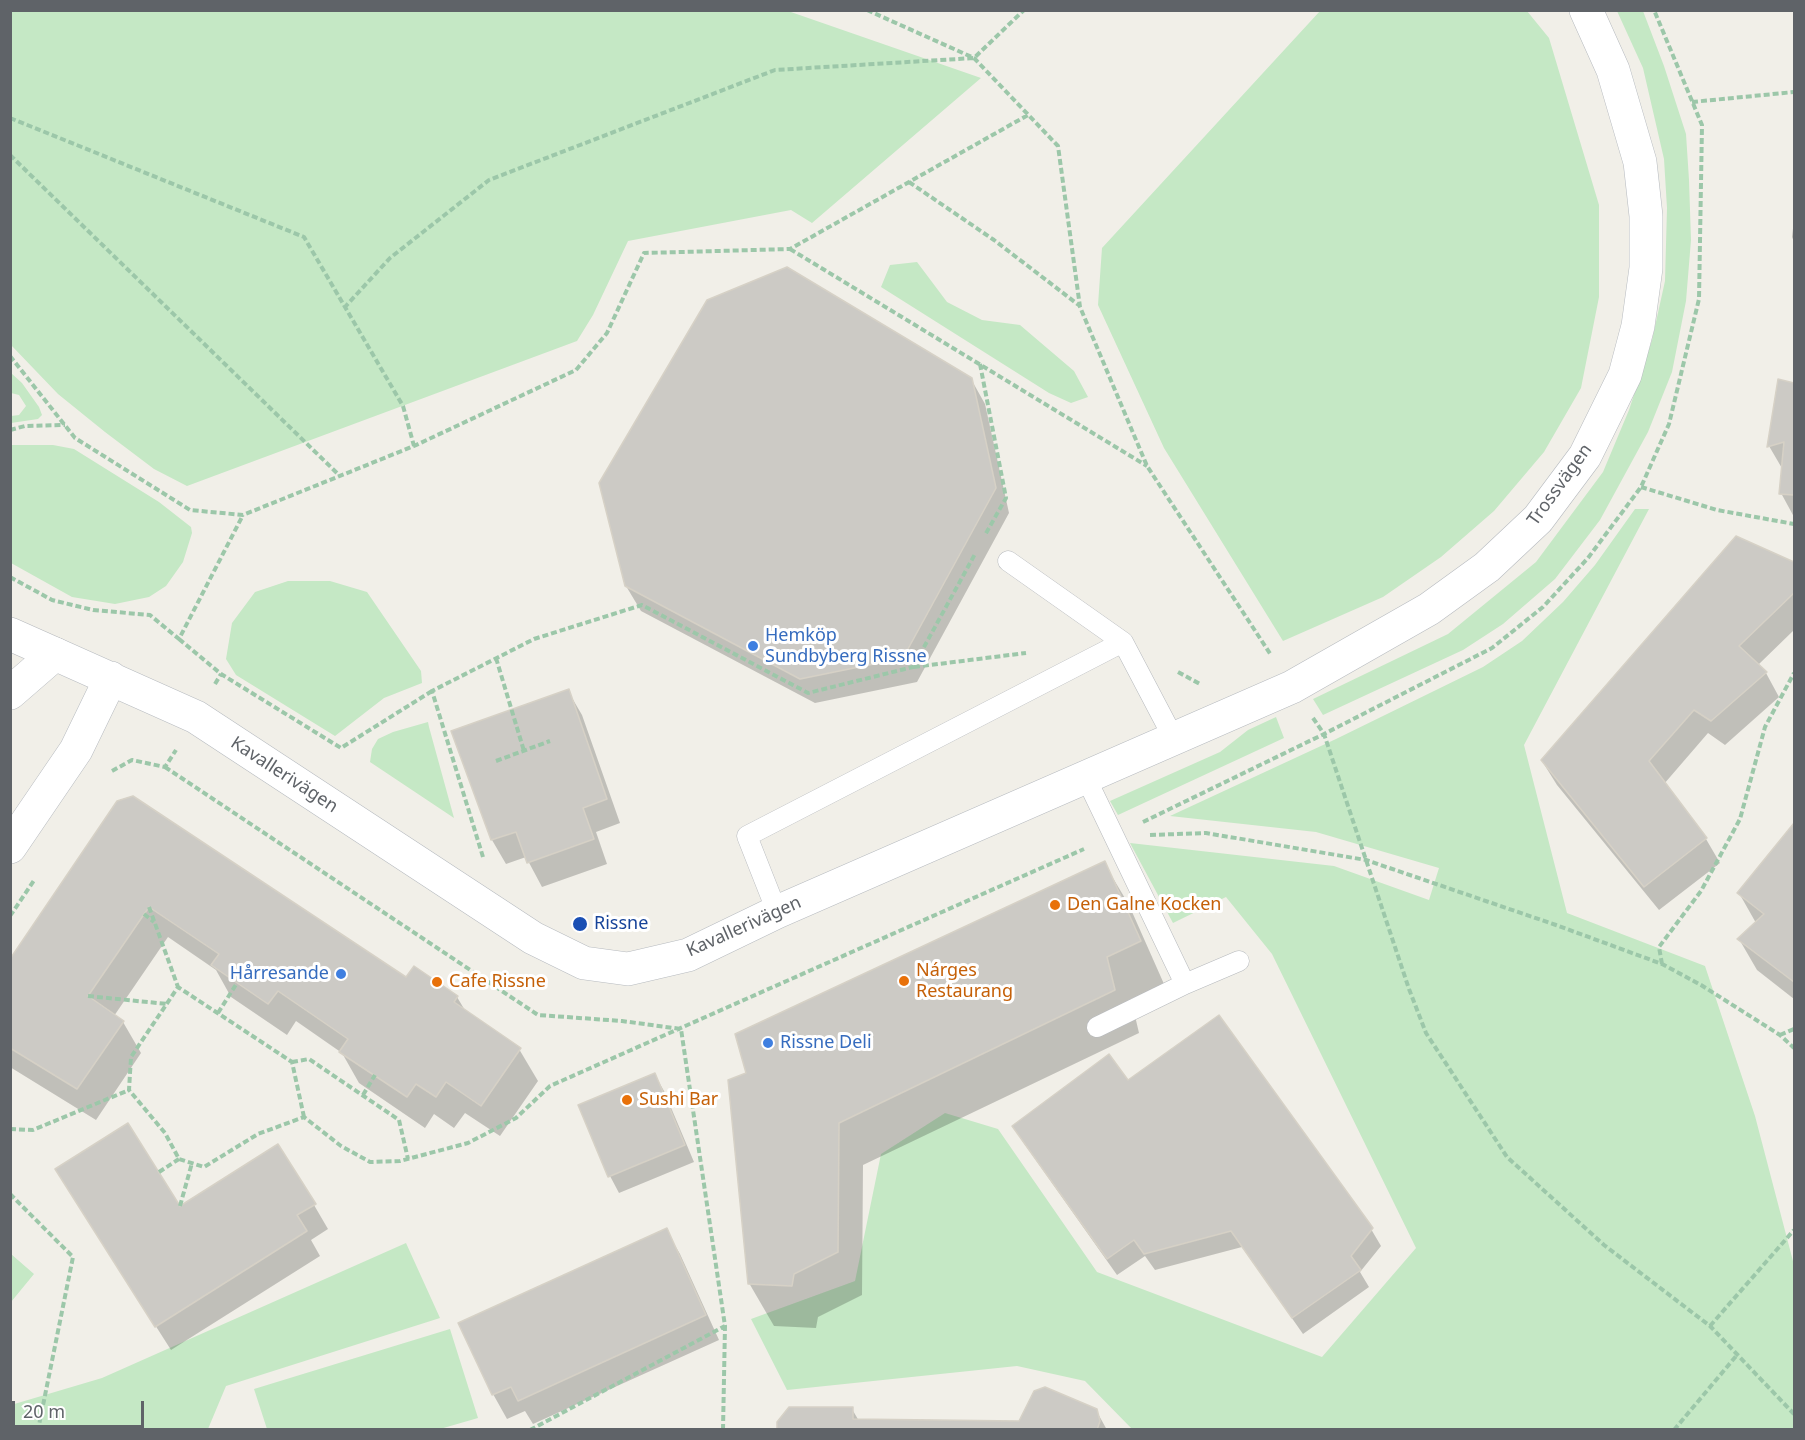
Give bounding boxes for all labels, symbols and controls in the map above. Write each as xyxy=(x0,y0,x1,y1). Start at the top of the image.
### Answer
street label: Trossvägen xyxy=(1523,440,1597,530)
place label: Hemköp Sundbyberg Rissne xyxy=(765,625,927,668)
marker: Hemköp Sundbyberg Rissne xyxy=(746,639,760,653)
street label: Kavallerivägen xyxy=(226,732,342,818)
street label: Kavallerivägen xyxy=(683,892,805,962)
place label: Den Galne Kocken xyxy=(1067,894,1221,916)
marker: Den Galne Kocken xyxy=(1048,898,1062,912)
place label: Rissne xyxy=(594,913,648,935)
marker: Rissne xyxy=(571,915,589,933)
place label: Nárges Restaurang xyxy=(916,960,1013,1002)
place label: Hårresande xyxy=(230,963,329,985)
marker: Hårresande xyxy=(334,967,348,981)
place label: Cafe Rissne xyxy=(449,971,546,993)
marker: Nárges Restaurang xyxy=(897,974,911,988)
marker: Cafe Rissne xyxy=(430,975,444,989)
place label: Rissne Deli xyxy=(780,1032,872,1054)
marker: Rissne Deli xyxy=(761,1036,775,1050)
place label: Sushi Bar xyxy=(639,1089,718,1111)
marker: Sushi Bar xyxy=(620,1093,634,1107)
scale bar xyxy=(15,1389,147,1427)
text: 20 m xyxy=(23,1399,65,1423)

